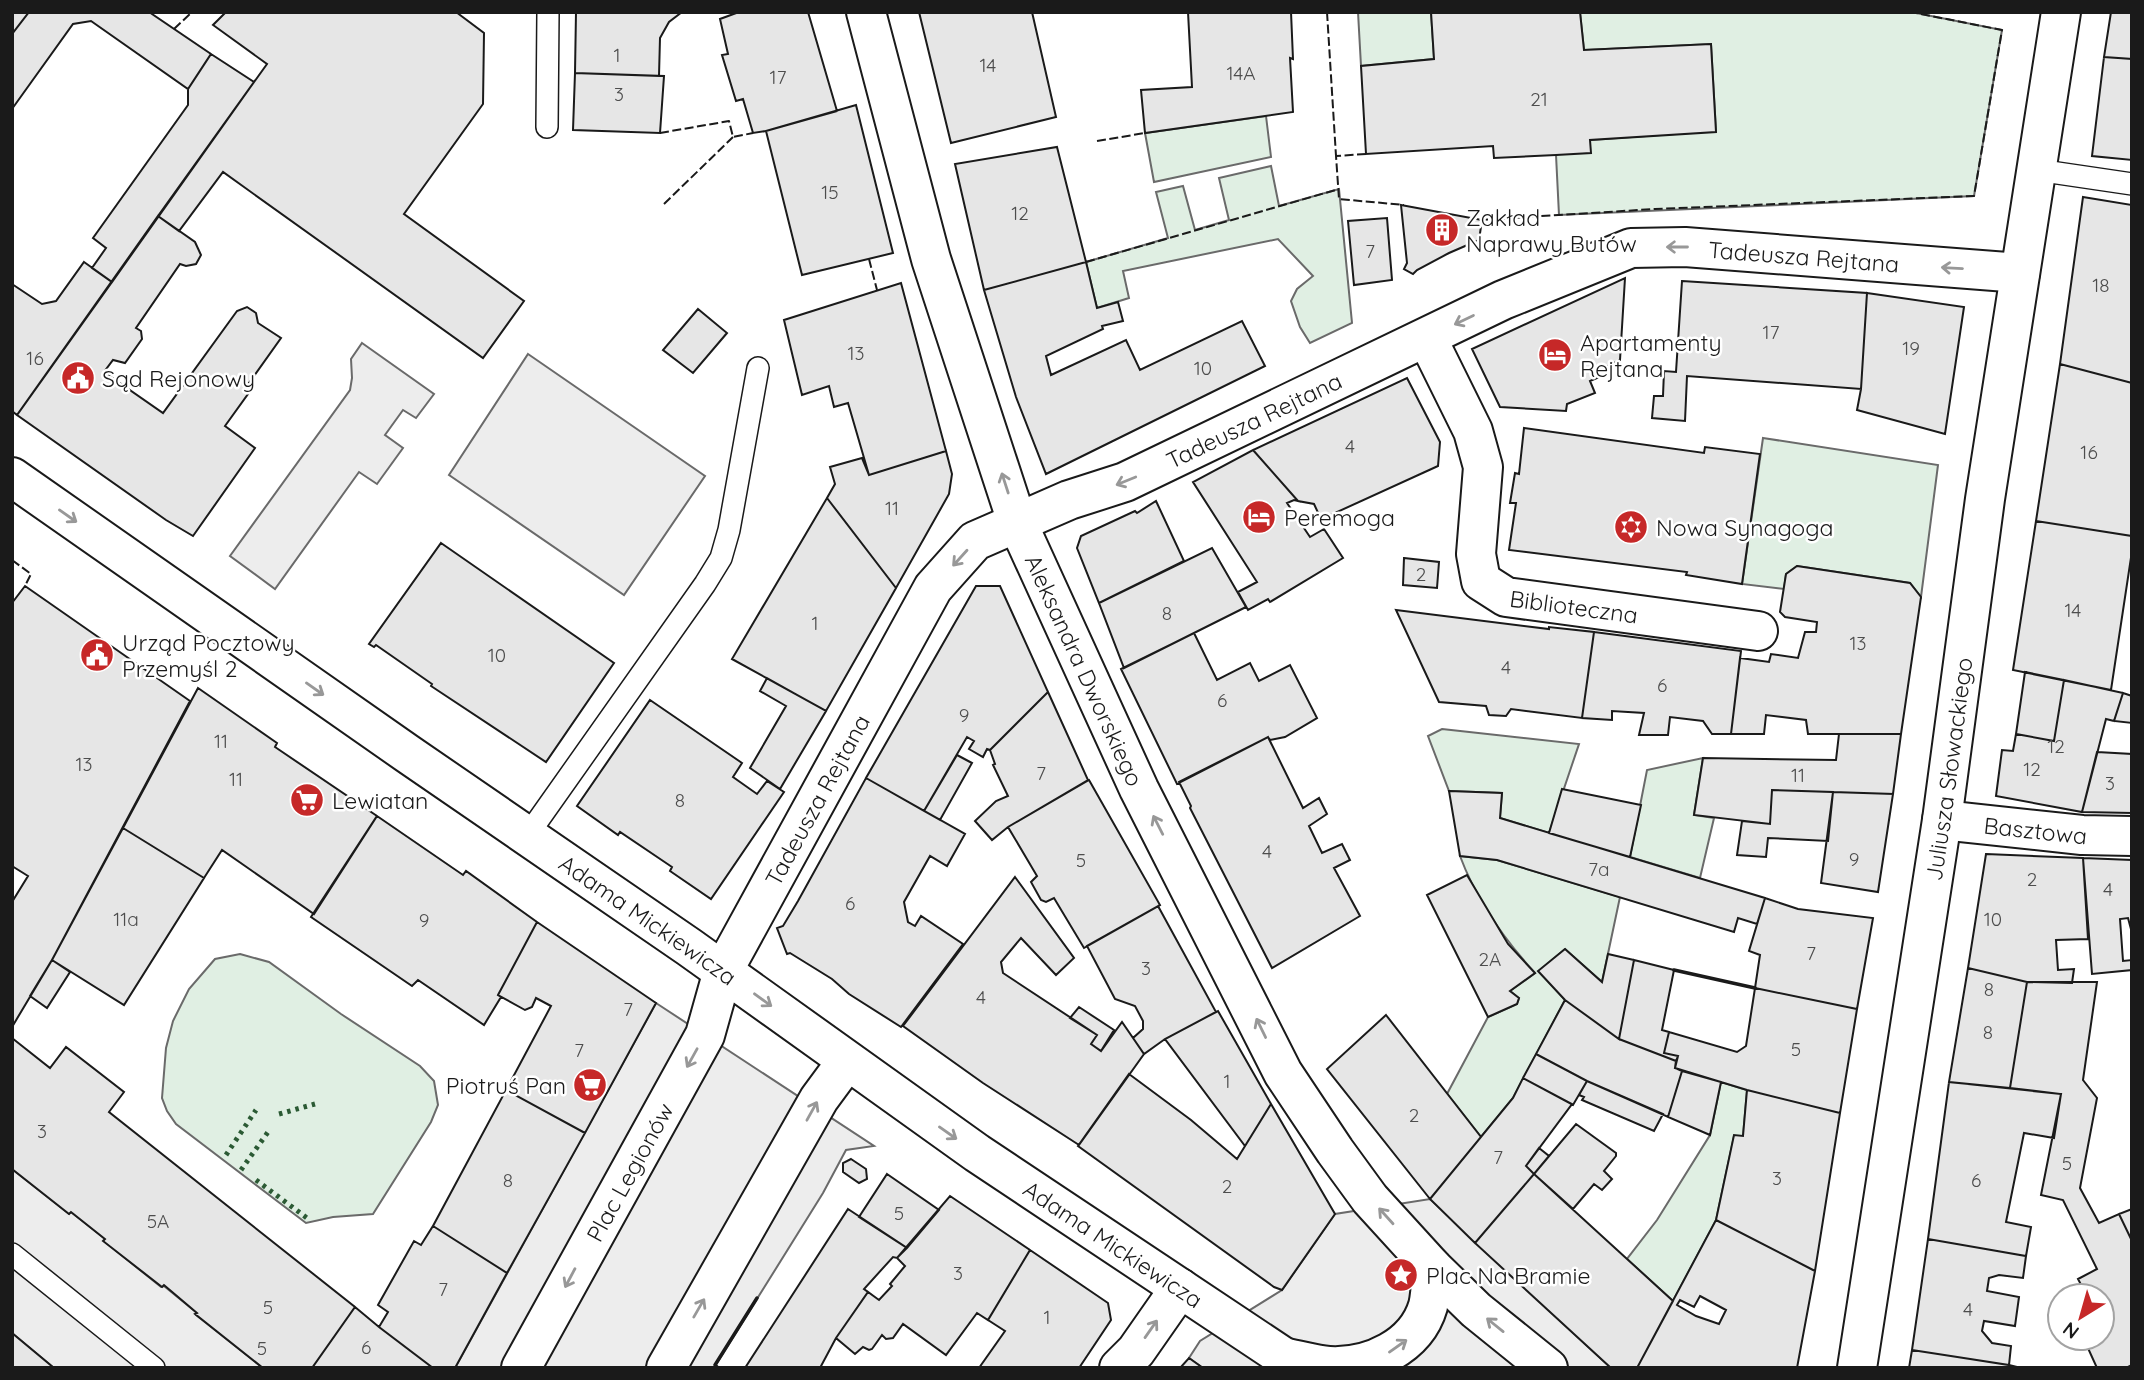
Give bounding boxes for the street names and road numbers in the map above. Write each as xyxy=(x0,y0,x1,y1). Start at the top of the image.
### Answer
street label: Tadeusza Rejtana xyxy=(1707,234,1900,278)
street label: Tadeusza Rejtana xyxy=(1161,365,1346,475)
street label: Aleksandra Dworskiego xyxy=(1019,550,1150,791)
street label: Biblioteczna xyxy=(1508,583,1640,629)
street label: Juliusza Słowackiego xyxy=(1918,656,1978,883)
street label: Tadeusza Rejtana xyxy=(758,709,875,891)
street label: Basztowa xyxy=(1982,810,2089,850)
street label: Adama Mickiewicza xyxy=(554,848,743,991)
street label: Plac Legionów xyxy=(579,1098,679,1246)
street label: Adama Mickiewicza xyxy=(1018,1174,1208,1314)

